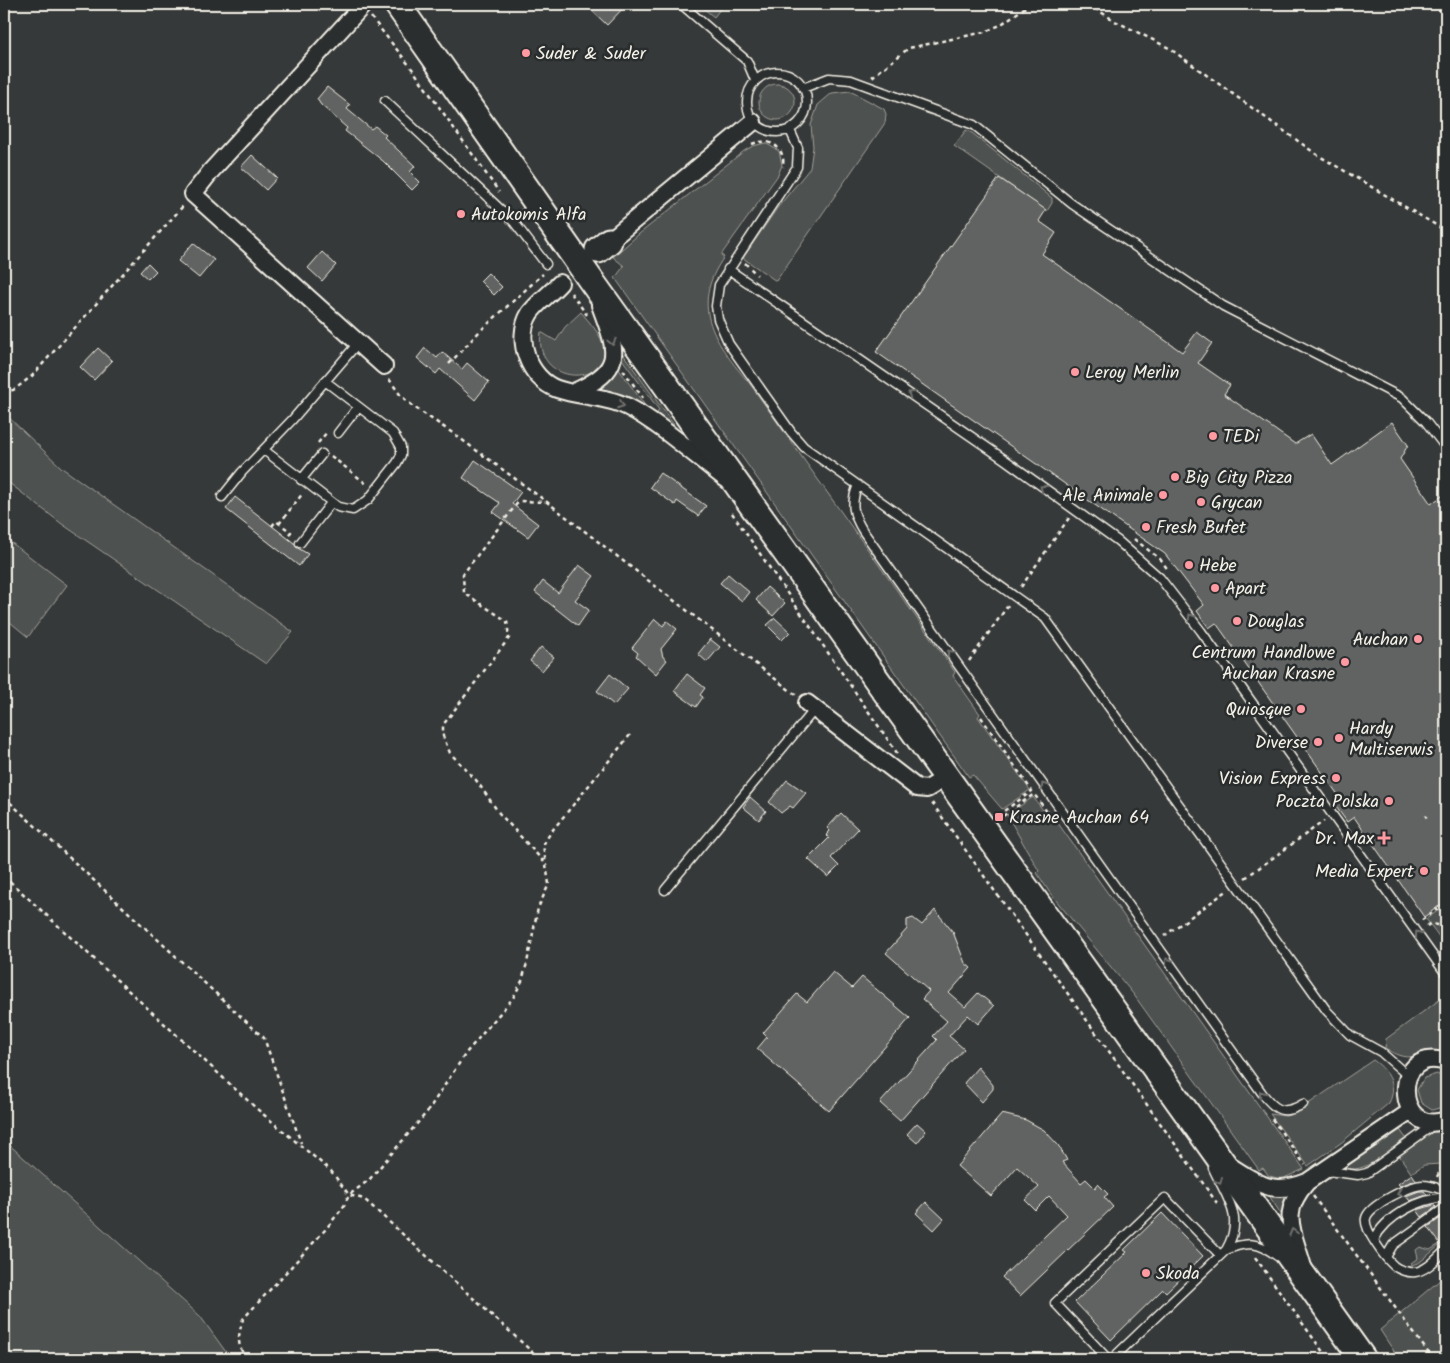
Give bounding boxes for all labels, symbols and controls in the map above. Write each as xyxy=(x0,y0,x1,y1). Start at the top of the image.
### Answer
place label: Suder & Suder xyxy=(536,40,647,69)
marker: Suder & Suder xyxy=(520,47,532,59)
place label: Autokomis Alfa xyxy=(471,201,586,230)
marker: Autokomis Alfa xyxy=(455,208,467,220)
one-way arrow xyxy=(606,337,617,346)
place label: Leroy Merlin xyxy=(1085,359,1179,388)
marker: Leroy Merlin xyxy=(1069,366,1081,378)
one-way arrow xyxy=(907,391,917,400)
one-way arrow xyxy=(616,399,625,409)
place label: TEDi xyxy=(1223,423,1260,452)
marker: TEDi xyxy=(1207,430,1219,442)
place label: Big City Pizza xyxy=(1185,464,1293,493)
marker: Big City Pizza xyxy=(1169,471,1181,483)
place label: Ale Animale xyxy=(1062,482,1153,511)
one-way arrow xyxy=(1040,485,1049,494)
marker: Ale Animale xyxy=(1157,489,1169,501)
place label: Grycan xyxy=(1211,489,1262,518)
marker: Grycan xyxy=(1195,496,1207,508)
place label: Fresh Bufet xyxy=(1156,514,1247,543)
marker: Fresh Bufet xyxy=(1140,521,1152,533)
place label: Hebe xyxy=(1199,552,1237,581)
marker: Hebe xyxy=(1183,559,1195,571)
place label: Apart xyxy=(1225,575,1267,604)
marker: Apart xyxy=(1209,582,1221,594)
place label: Douglas xyxy=(1247,608,1305,637)
one-way arrow xyxy=(1188,613,1197,623)
marker: Douglas xyxy=(1231,615,1243,627)
place label: Auchan xyxy=(1353,626,1408,655)
marker: Auchan xyxy=(1412,633,1424,645)
place label: Centrum Handlowe Auchan Krasne xyxy=(1192,639,1335,689)
one-way arrow xyxy=(947,650,956,659)
marker: Centrum Handlowe Auchan Krasne xyxy=(1339,656,1351,668)
place label: Quiosque xyxy=(1225,696,1291,725)
marker: Quiosque xyxy=(1295,703,1307,715)
place label: Hardy Multiserwis xyxy=(1349,715,1434,765)
place label: Diverse xyxy=(1255,729,1308,758)
marker: Hardy Multiserwis xyxy=(1333,732,1345,744)
marker: Diverse xyxy=(1312,736,1324,748)
place label: Vision Express xyxy=(1219,765,1326,794)
marker: Vision Express xyxy=(1330,772,1342,784)
one-way arrow xyxy=(1041,782,1050,792)
place label: Poczta Polska xyxy=(1276,788,1379,817)
marker: Poczta Polska xyxy=(1383,795,1395,807)
place label: Krasne Auchan 64 xyxy=(1009,804,1149,833)
marker: Krasne Auchan 64 xyxy=(993,811,1005,823)
place label: Dr. Max xyxy=(1315,825,1374,854)
marker: Dr. Max xyxy=(1378,832,1390,844)
place label: Media Expert xyxy=(1315,858,1415,887)
marker: Media Expert xyxy=(1418,865,1430,877)
one-way arrow xyxy=(1415,930,1424,940)
one-way arrow xyxy=(1165,958,1174,967)
one-way arrow xyxy=(1260,1091,1268,1100)
one-way arrow xyxy=(1213,1176,1224,1185)
one-way arrow xyxy=(1396,1187,1405,1198)
one-way arrow xyxy=(1288,1227,1299,1236)
place label: Skoda xyxy=(1156,1260,1200,1289)
marker: Skoda xyxy=(1140,1267,1152,1279)

